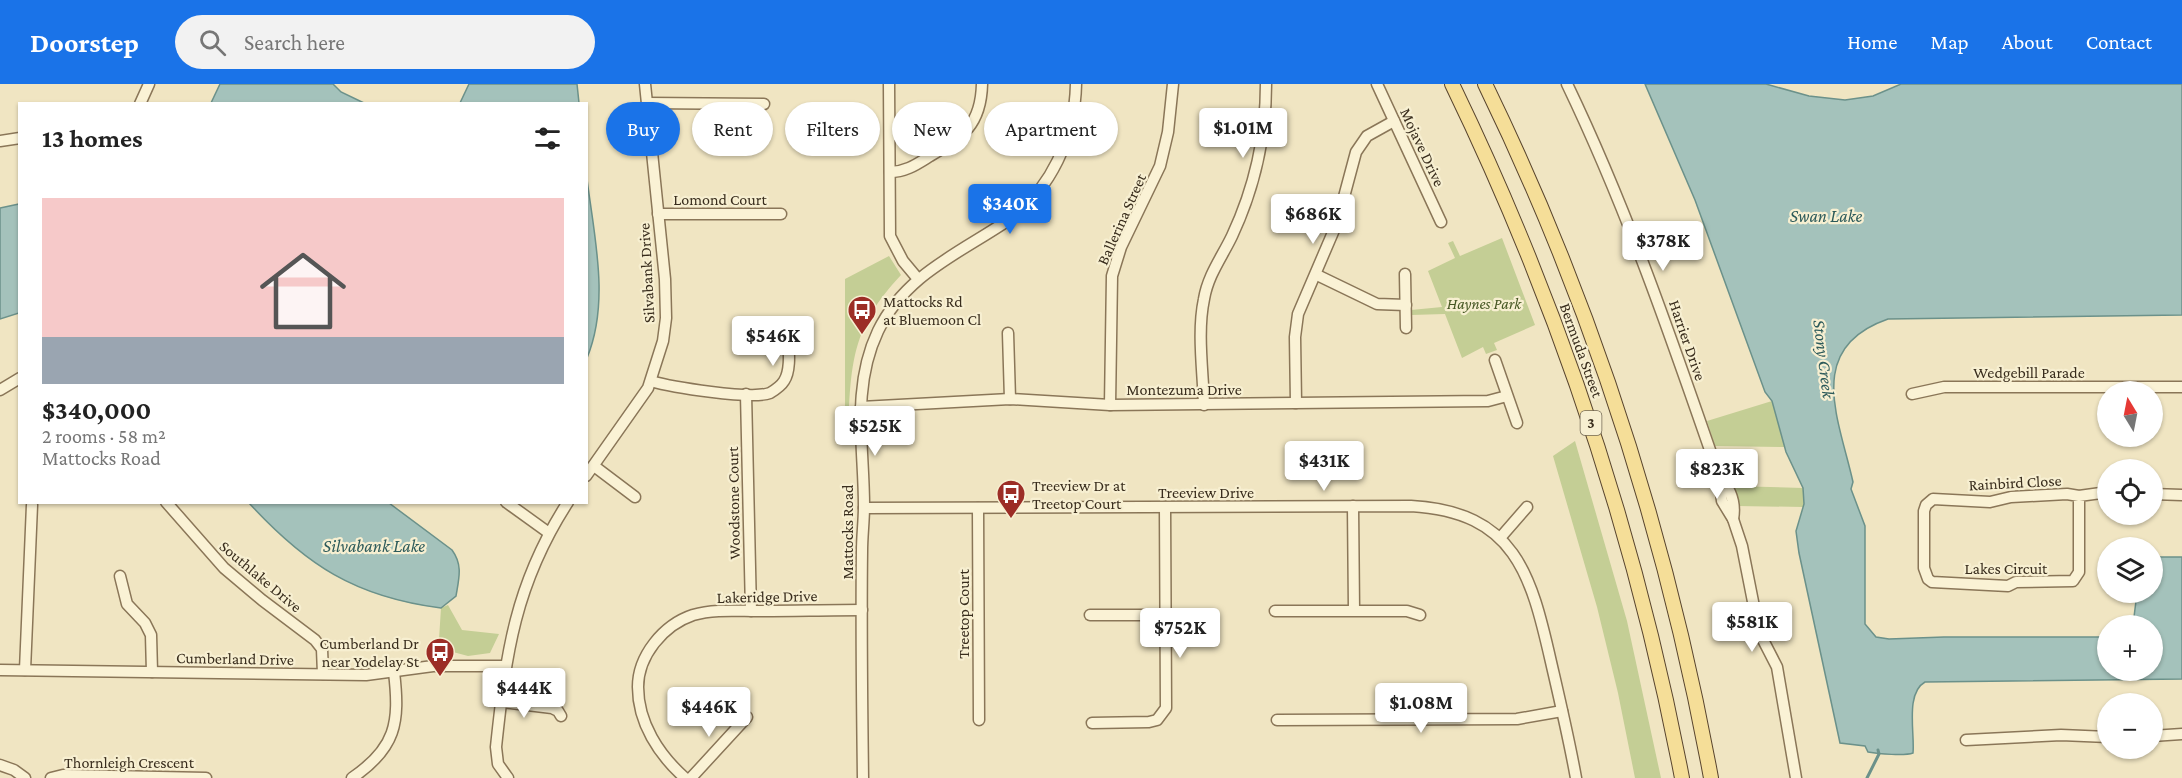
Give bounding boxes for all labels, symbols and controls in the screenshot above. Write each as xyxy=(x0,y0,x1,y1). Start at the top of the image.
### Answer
search box xyxy=(175,15,595,69)
icon: search xyxy=(196,26,229,59)
text: Doorstep xyxy=(30,27,139,58)
text: Search here xyxy=(244,30,345,55)
text: Home xyxy=(1847,30,1897,54)
text: Map xyxy=(1930,30,1969,54)
text: About xyxy=(2002,30,2053,54)
text: Contact xyxy=(2086,30,2152,54)
chip: Buy xyxy=(606,102,680,156)
chip: Rent xyxy=(692,102,773,156)
chip: Filters xyxy=(785,102,880,156)
chip: New xyxy=(892,102,972,156)
chip: Apartment xyxy=(984,102,1118,156)
street label: Mojave Drive xyxy=(1396,105,1448,190)
pin: $1.01M xyxy=(1194,108,1292,159)
text: $1.01M xyxy=(1213,116,1273,138)
icon: filters xyxy=(531,122,564,155)
text: 13 homes xyxy=(42,124,143,153)
street label: Ballerina Street xyxy=(1094,170,1149,267)
pin: $340K xyxy=(968,184,1052,235)
street label: Lomond Court xyxy=(673,191,767,208)
text: $340K xyxy=(982,192,1038,214)
pin: $686K xyxy=(1271,194,1355,245)
text: $686K xyxy=(1285,202,1341,224)
water label: Swan Lake xyxy=(1790,206,1863,226)
pin: $378K xyxy=(1621,221,1705,272)
street label: Silvabank Drive xyxy=(635,222,658,323)
text: $378K xyxy=(1636,229,1690,251)
icon: home xyxy=(249,237,357,345)
place label: Mattocks Rd at Bluemoon Cl xyxy=(883,293,981,328)
bus stop icon: Mattocks Rd at Bluemoon Cl xyxy=(846,294,878,336)
park label: Haynes Park xyxy=(1447,295,1522,313)
street label: Harrier Drive xyxy=(1666,298,1709,383)
street label: Bermuda Street xyxy=(1557,301,1607,400)
pin: $546K xyxy=(731,316,815,367)
water label: Stony Creek xyxy=(1809,318,1839,401)
text: $546K xyxy=(746,324,800,346)
street label: Wedgebill Parade xyxy=(1973,364,2085,382)
street label: Montezuma Drive xyxy=(1126,381,1242,398)
north arrow xyxy=(2097,381,2163,447)
map controls xyxy=(2097,381,2163,759)
text: $340,000 xyxy=(42,396,151,425)
pin: $525K xyxy=(833,406,917,457)
road number: 3 xyxy=(1580,411,1602,435)
text: $525K xyxy=(849,414,901,436)
text: 2 rooms · 58 m² xyxy=(42,425,166,447)
pin: $431K xyxy=(1282,441,1366,492)
street label: Woodstone Court xyxy=(724,446,743,560)
text: Mattocks Road xyxy=(42,447,161,469)
text: $431K xyxy=(1299,449,1349,471)
pin: $823K xyxy=(1675,449,1759,500)
text: $823K xyxy=(1690,457,1744,479)
button: locate xyxy=(2097,459,2163,525)
street label: Rainbird Close xyxy=(1968,472,2062,493)
place label: Treeview Dr at Treetop Court xyxy=(1032,477,1126,513)
bus stop icon: Treeview Dr at Treetop Court xyxy=(995,478,1027,520)
street label: Mattocks Road xyxy=(839,484,856,579)
street label: Treeview Drive xyxy=(1158,484,1254,501)
water label: Silvabank Lake xyxy=(323,536,425,556)
street label: Southlake Drive xyxy=(216,537,305,616)
button: layers xyxy=(2097,537,2163,603)
street label: Lakes Circuit xyxy=(1965,560,2048,577)
street label: Treetop Court xyxy=(955,569,973,659)
street label: Lakeridge Drive xyxy=(717,587,818,607)
pin: $581K xyxy=(1710,602,1794,653)
pin: $752K xyxy=(1138,608,1222,659)
text: $581K xyxy=(1726,610,1778,632)
button: + xyxy=(2097,615,2163,681)
text: $752K xyxy=(1154,616,1206,638)
place label: Cumberland Dr near Yodelay St xyxy=(320,635,420,671)
bus stop icon: Cumberland Dr near Yodelay St xyxy=(424,636,456,678)
street label: Cumberland Drive xyxy=(176,649,294,668)
pin: $444K xyxy=(482,668,566,719)
text: $444K xyxy=(496,676,552,698)
pin: $1.08M xyxy=(1372,683,1470,734)
pin: $446K xyxy=(667,687,751,738)
text: $1.08M xyxy=(1389,691,1453,713)
button: − xyxy=(2097,693,2163,759)
text: $446K xyxy=(681,695,737,717)
street label: Thornleigh Crescent xyxy=(64,754,195,772)

